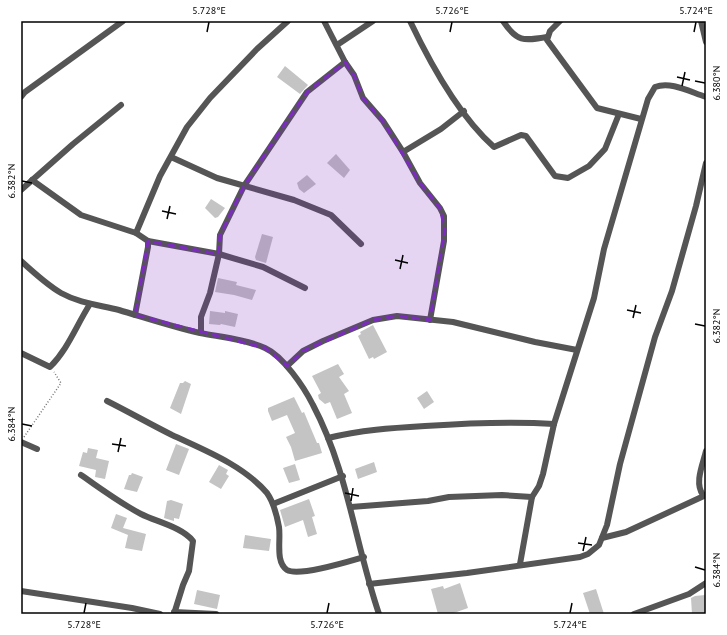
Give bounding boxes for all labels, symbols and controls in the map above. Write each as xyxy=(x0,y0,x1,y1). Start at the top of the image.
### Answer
text: 5.728°E xyxy=(192,4,226,17)
text: 5.726°E xyxy=(435,4,469,17)
text: 5.724°E xyxy=(679,4,713,17)
text: 6.380°N xyxy=(710,66,723,100)
text: 6.382°N xyxy=(5,164,18,198)
text: 6.382°N xyxy=(710,309,723,343)
text: 6.384°N xyxy=(5,407,18,441)
text: 6.384°N xyxy=(710,553,723,587)
text: 5.728°E xyxy=(67,618,101,631)
text: 5.726°E xyxy=(310,618,344,631)
text: 5.724°E xyxy=(553,618,587,631)

